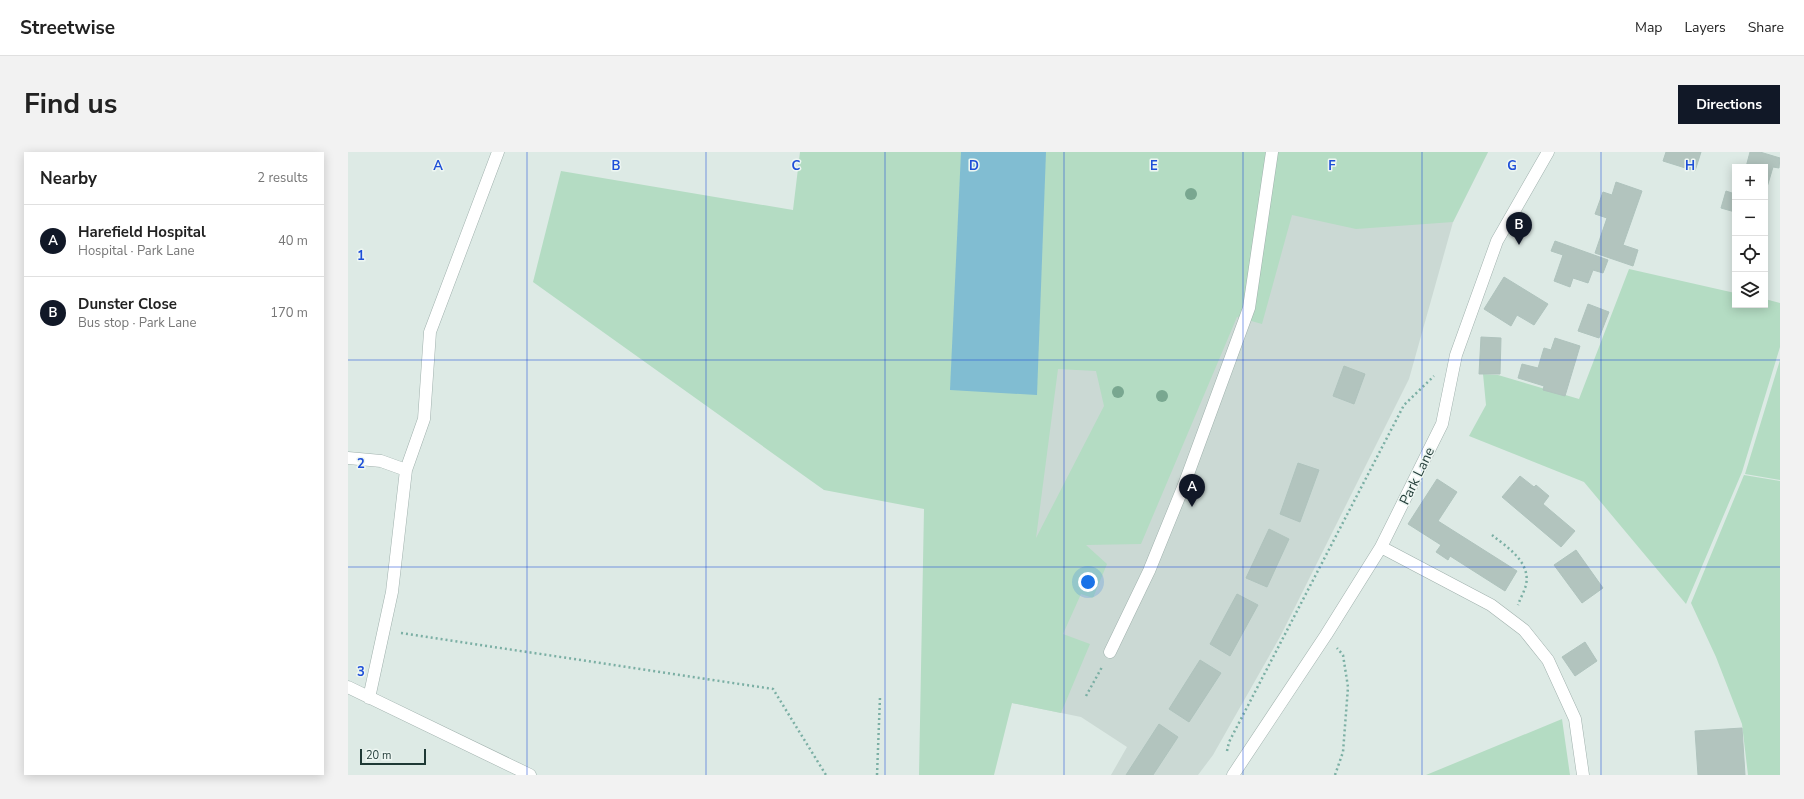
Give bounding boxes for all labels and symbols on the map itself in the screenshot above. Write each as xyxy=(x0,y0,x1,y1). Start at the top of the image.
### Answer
text: A xyxy=(433,157,443,175)
text: B xyxy=(612,157,621,175)
text: C xyxy=(792,157,801,175)
text: D xyxy=(969,157,979,175)
text: E xyxy=(1150,157,1158,175)
text: F xyxy=(1328,157,1336,175)
text: G xyxy=(1507,157,1517,175)
text: H xyxy=(1685,157,1695,175)
pin: B xyxy=(1506,212,1532,245)
text: 1 xyxy=(357,247,365,265)
street label: Park Lane xyxy=(1395,444,1439,508)
text: 2 xyxy=(357,455,365,473)
pin: A xyxy=(1179,474,1205,507)
your location xyxy=(1078,572,1098,592)
text: 3 xyxy=(357,663,365,681)
scale bar xyxy=(360,747,426,766)

